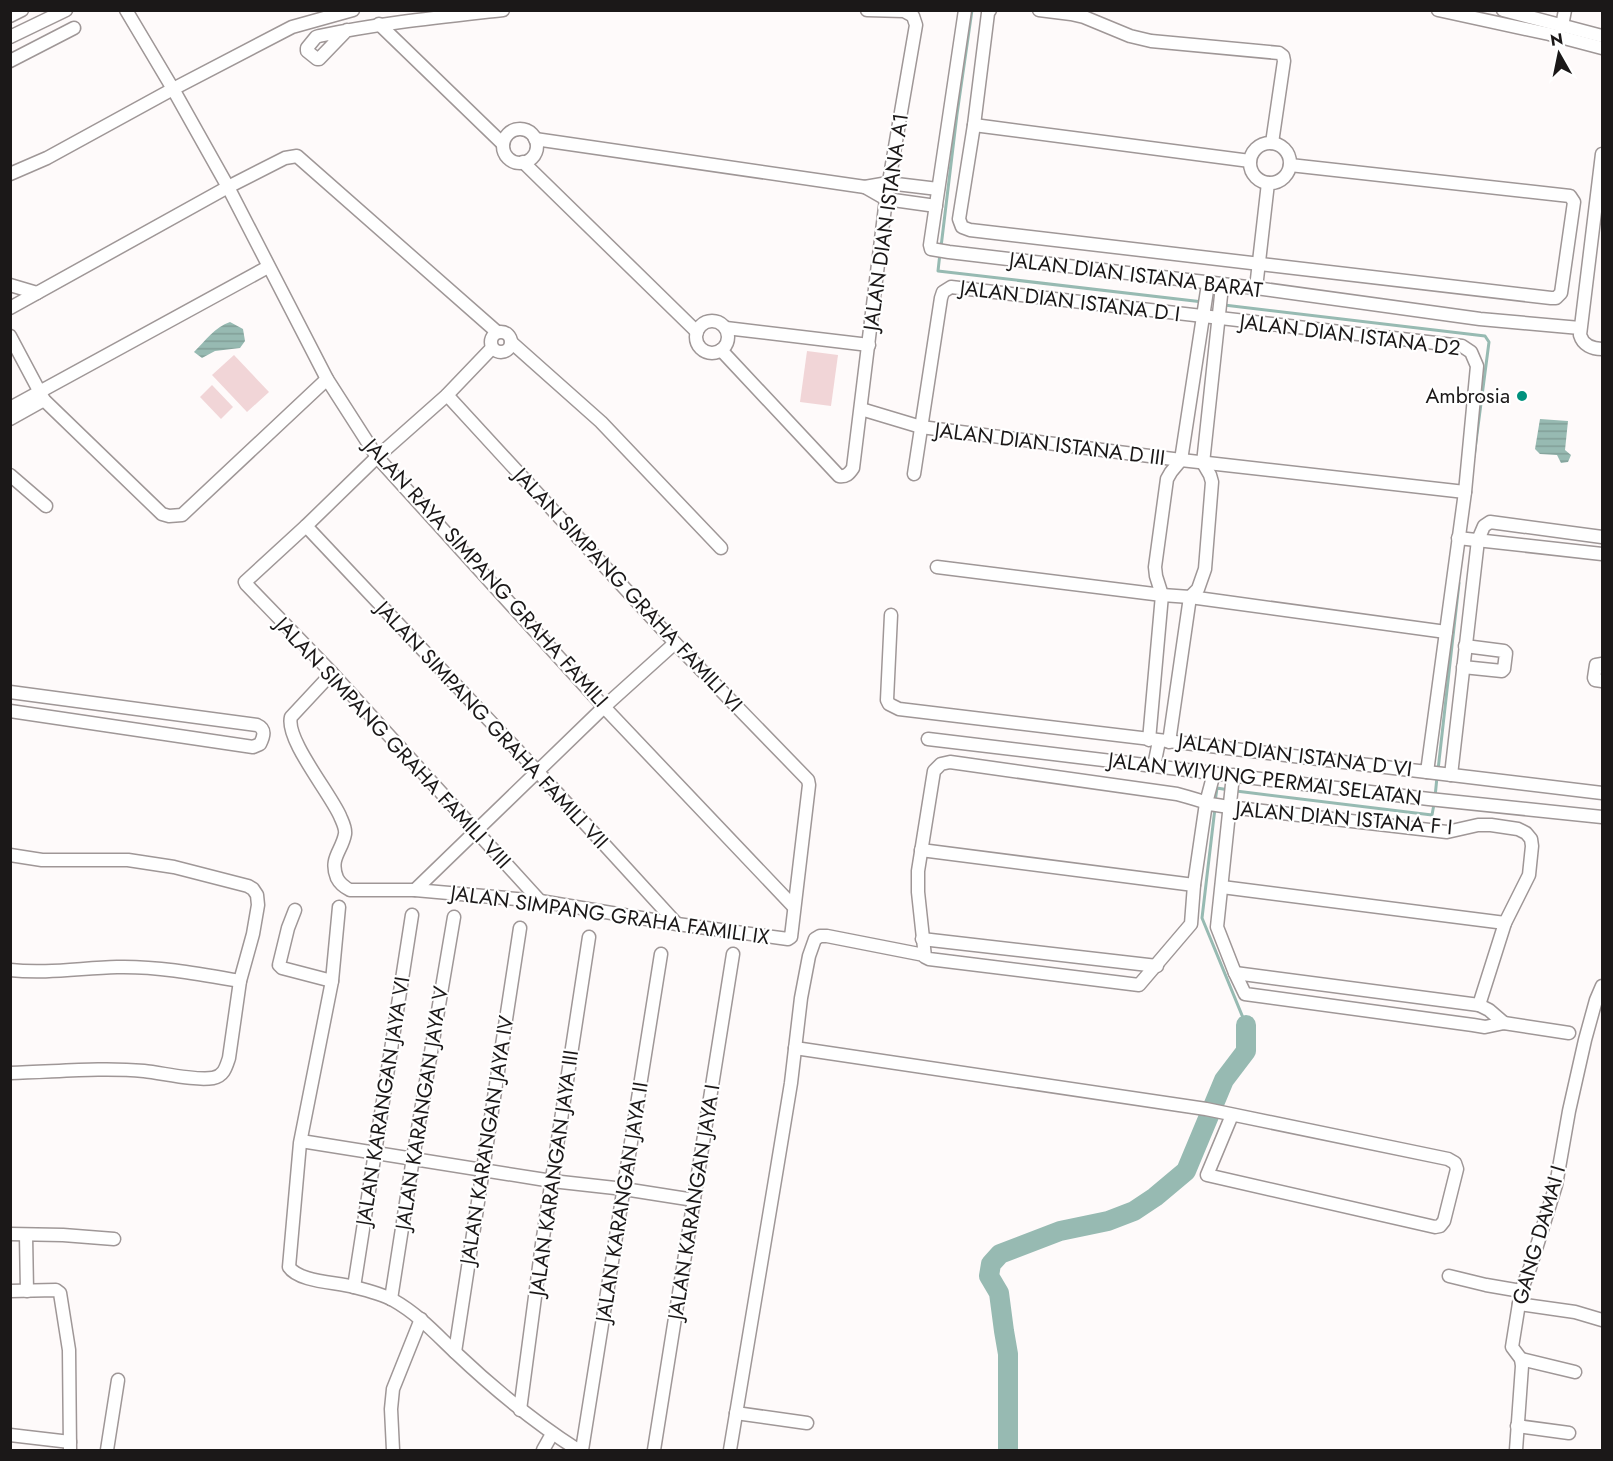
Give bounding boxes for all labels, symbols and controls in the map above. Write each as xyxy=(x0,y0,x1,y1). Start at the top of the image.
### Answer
north arrow xyxy=(1529,24,1589,84)
text: N xyxy=(1549,27,1565,52)
street label: JALAN DIAN ISTANA A1 xyxy=(855,111,916,336)
street label: JALAN DIAN ISTANA BARAT xyxy=(1005,244,1265,305)
street label: JALAN DIAN ISTANA D I xyxy=(955,272,1182,329)
street label: JALAN DIAN ISTANA D2 xyxy=(1235,306,1462,363)
place label: Ambrosia xyxy=(1425,381,1510,411)
marker: Ambrosia xyxy=(1515,389,1529,403)
street label: JALAN DIAN ISTANA D III xyxy=(930,415,1167,473)
street label: JALAN RAYA SIMPANG GRAHA FAMILI xyxy=(355,430,615,714)
street label: JALAN SIMPANG GRAHA FAMILI VI xyxy=(505,459,749,719)
street label: JALAN SIMPANG GRAHA FAMILI VII xyxy=(367,592,615,856)
street label: JALAN SIMPANG GRAHA FAMILI VIII xyxy=(266,608,518,875)
street label: JALAN DIAN ISTANA D VI xyxy=(1173,725,1414,784)
street label: JALAN WIYUNG PERMAI SELATAN xyxy=(1104,745,1423,813)
street label: JALAN DIAN ISTANA F I xyxy=(1231,793,1454,842)
street label: JALAN SIMPANG GRAHA FAMILI IX xyxy=(446,877,772,952)
street label: JALAN KARANGAN JAYA VI xyxy=(348,975,417,1230)
street label: JALAN KARANGAN JAYA V xyxy=(387,984,456,1235)
street label: JALAN KARANGAN JAYA IV xyxy=(452,1013,522,1269)
street label: JALAN KARANGAN JAYA III xyxy=(521,1048,586,1301)
street label: JALAN KARANGAN JAYA II xyxy=(588,1080,656,1327)
street label: JALAN KARANGAN JAYA I xyxy=(660,1082,727,1325)
street label: GANG DAMAI I xyxy=(1505,1162,1573,1308)

